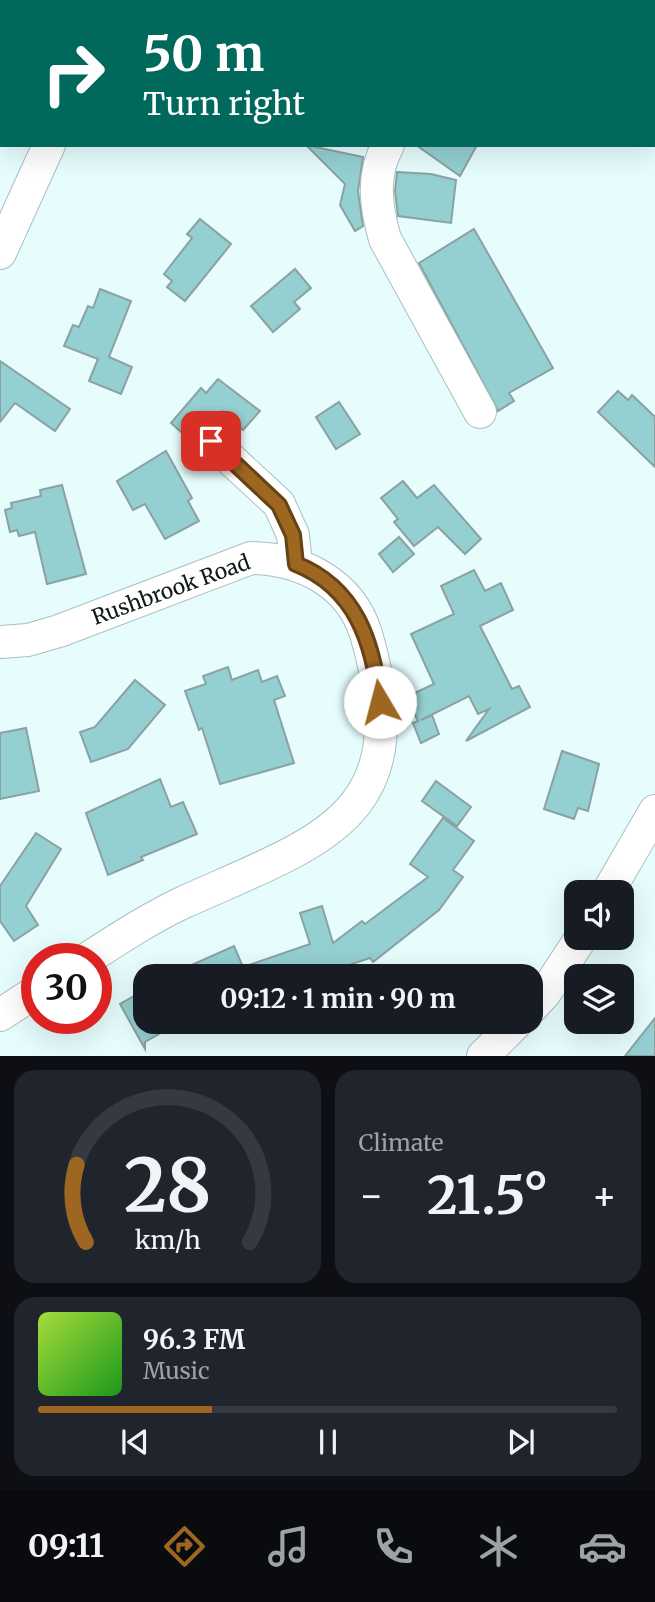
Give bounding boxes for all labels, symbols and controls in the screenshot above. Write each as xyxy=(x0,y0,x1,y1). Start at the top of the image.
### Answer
text: 50 m xyxy=(143,23,264,84)
icon: right xyxy=(28,28,119,119)
text: Turn right xyxy=(143,84,305,124)
pin xyxy=(181,411,241,471)
icon: arrive xyxy=(192,422,230,460)
street label: Rushbrook Road xyxy=(88,548,254,631)
position arrow xyxy=(343,665,417,739)
map controls xyxy=(564,880,634,1034)
button: sound xyxy=(564,880,634,950)
speed limit sign: 30 xyxy=(21,943,112,1034)
button: layers xyxy=(564,964,634,1034)
text: 09:12 · 1 min · 90 m xyxy=(220,982,456,1015)
text: Climate xyxy=(359,1128,444,1157)
text: 28 xyxy=(124,1141,211,1233)
text: 21.5° xyxy=(427,1163,548,1228)
text: − xyxy=(359,1172,384,1219)
text: + xyxy=(592,1172,617,1219)
text: km/h xyxy=(134,1224,200,1256)
text: 96.3 FM xyxy=(143,1323,245,1356)
text: Music xyxy=(143,1356,210,1385)
icon: previous xyxy=(116,1423,154,1461)
icon: pause xyxy=(309,1423,347,1461)
icon: next xyxy=(502,1423,540,1461)
icon: directions xyxy=(160,1522,209,1571)
icon: music xyxy=(264,1522,313,1571)
icon: phone xyxy=(369,1522,418,1571)
icon: climate xyxy=(474,1522,523,1571)
icon: car xyxy=(578,1522,627,1571)
text: 09:11 xyxy=(28,1526,104,1566)

